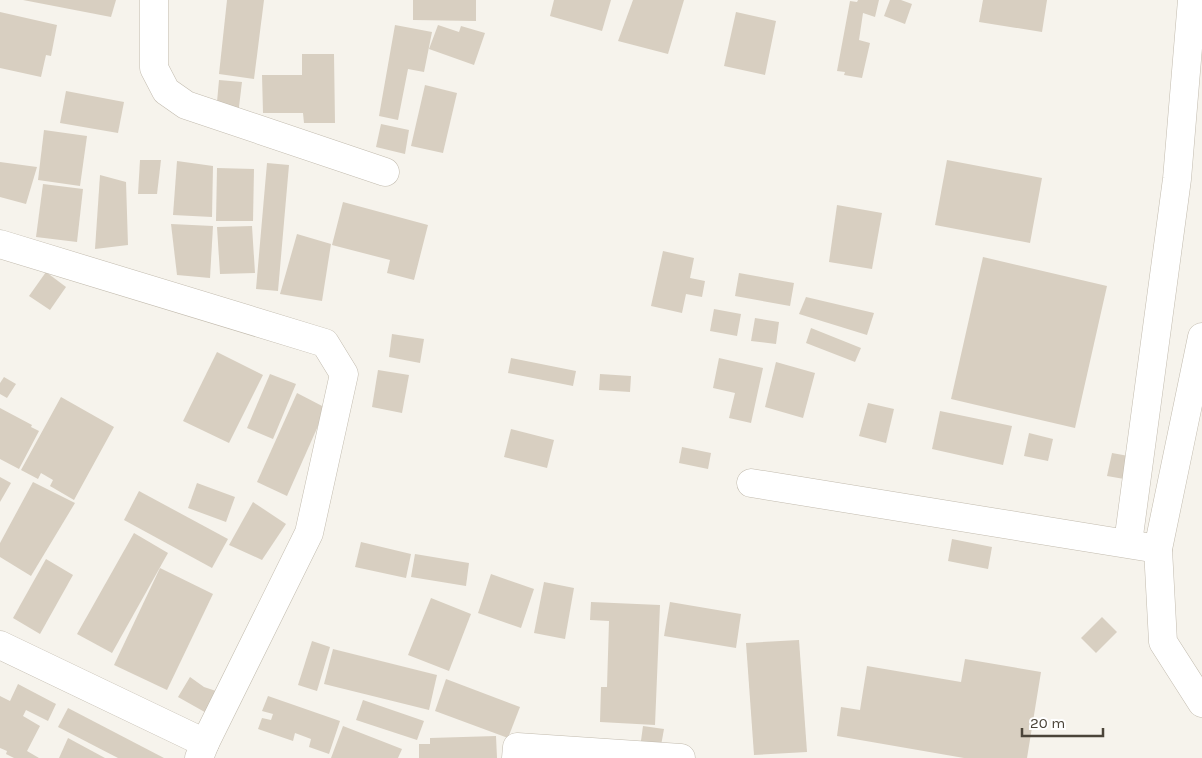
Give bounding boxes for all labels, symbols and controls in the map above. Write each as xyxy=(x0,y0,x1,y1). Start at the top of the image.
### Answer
scale bar xyxy=(1022,706,1103,738)
text: 20 m xyxy=(1030,714,1065,732)

